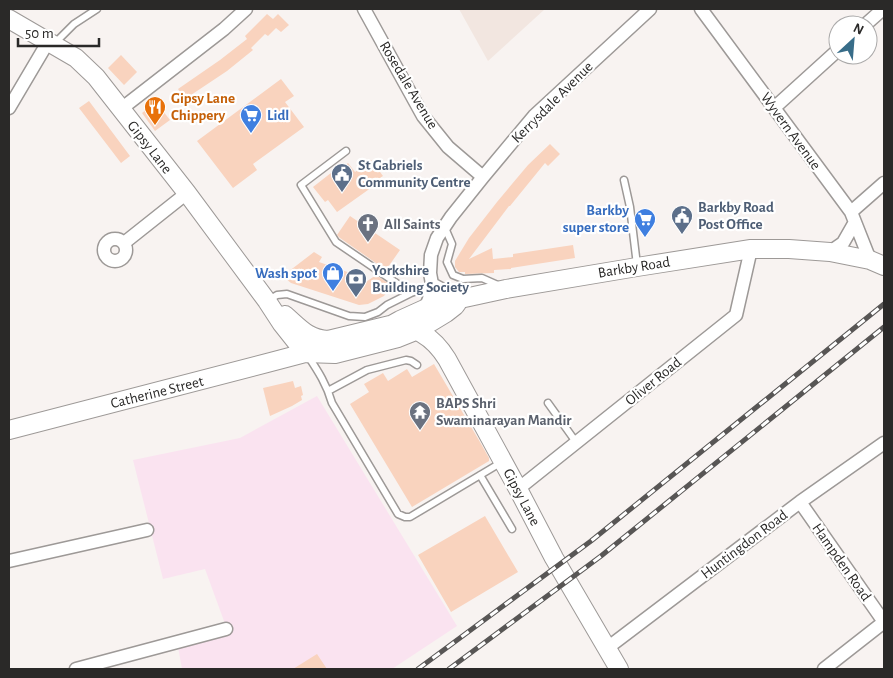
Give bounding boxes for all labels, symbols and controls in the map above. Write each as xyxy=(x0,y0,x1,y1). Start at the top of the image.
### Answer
scale bar xyxy=(18,15,99,47)
north arrow xyxy=(828,15,878,65)
text: N xyxy=(851,21,866,38)
text: 50 m xyxy=(25,26,54,41)
street label: Rosedale Avenue xyxy=(377,39,441,132)
street label: Kerrysdale Avenue xyxy=(509,59,596,146)
street label: Wyvern Avenue xyxy=(758,90,824,173)
place label: Gipsy Lane Chippery xyxy=(171,91,235,123)
restaurant icon: Gipsy Lane Chippery xyxy=(143,95,167,126)
supermarket icon: Lidl xyxy=(239,103,263,134)
place label: Lidl xyxy=(267,108,289,123)
street label: Gipsy Lane xyxy=(124,118,175,177)
place label: St Gabriels Community Centre xyxy=(358,158,471,190)
public building icon: St Gabriels Community Centre xyxy=(330,162,354,193)
place label: Barkby Road Post Office xyxy=(698,200,774,232)
place label: Barkby super store xyxy=(563,203,629,235)
public building icon: Barkby Road Post Office xyxy=(670,204,694,235)
supermarket icon: Barkby super store xyxy=(633,207,657,238)
church icon: All Saints xyxy=(356,212,380,243)
place label: All Saints xyxy=(384,217,441,232)
street label: Barkby Road xyxy=(597,254,671,281)
shop icon: Wash spot xyxy=(321,261,345,292)
place label: Yorkshire Building Society xyxy=(372,263,469,295)
place label: Wash spot xyxy=(255,266,317,281)
bank icon: Yorkshire Building Society xyxy=(344,267,368,298)
street label: Oliver Road xyxy=(623,354,684,408)
street label: Catherine Street xyxy=(109,374,205,411)
place label: BAPS Shri Swaminarayan Mandir xyxy=(436,396,572,428)
temple icon: BAPS Shri Swaminarayan Mandir xyxy=(408,400,432,431)
street label: Gipsy Lane xyxy=(500,466,543,528)
street label: Huntingdon Road xyxy=(698,507,790,582)
street label: Hampden Road xyxy=(809,521,874,604)

